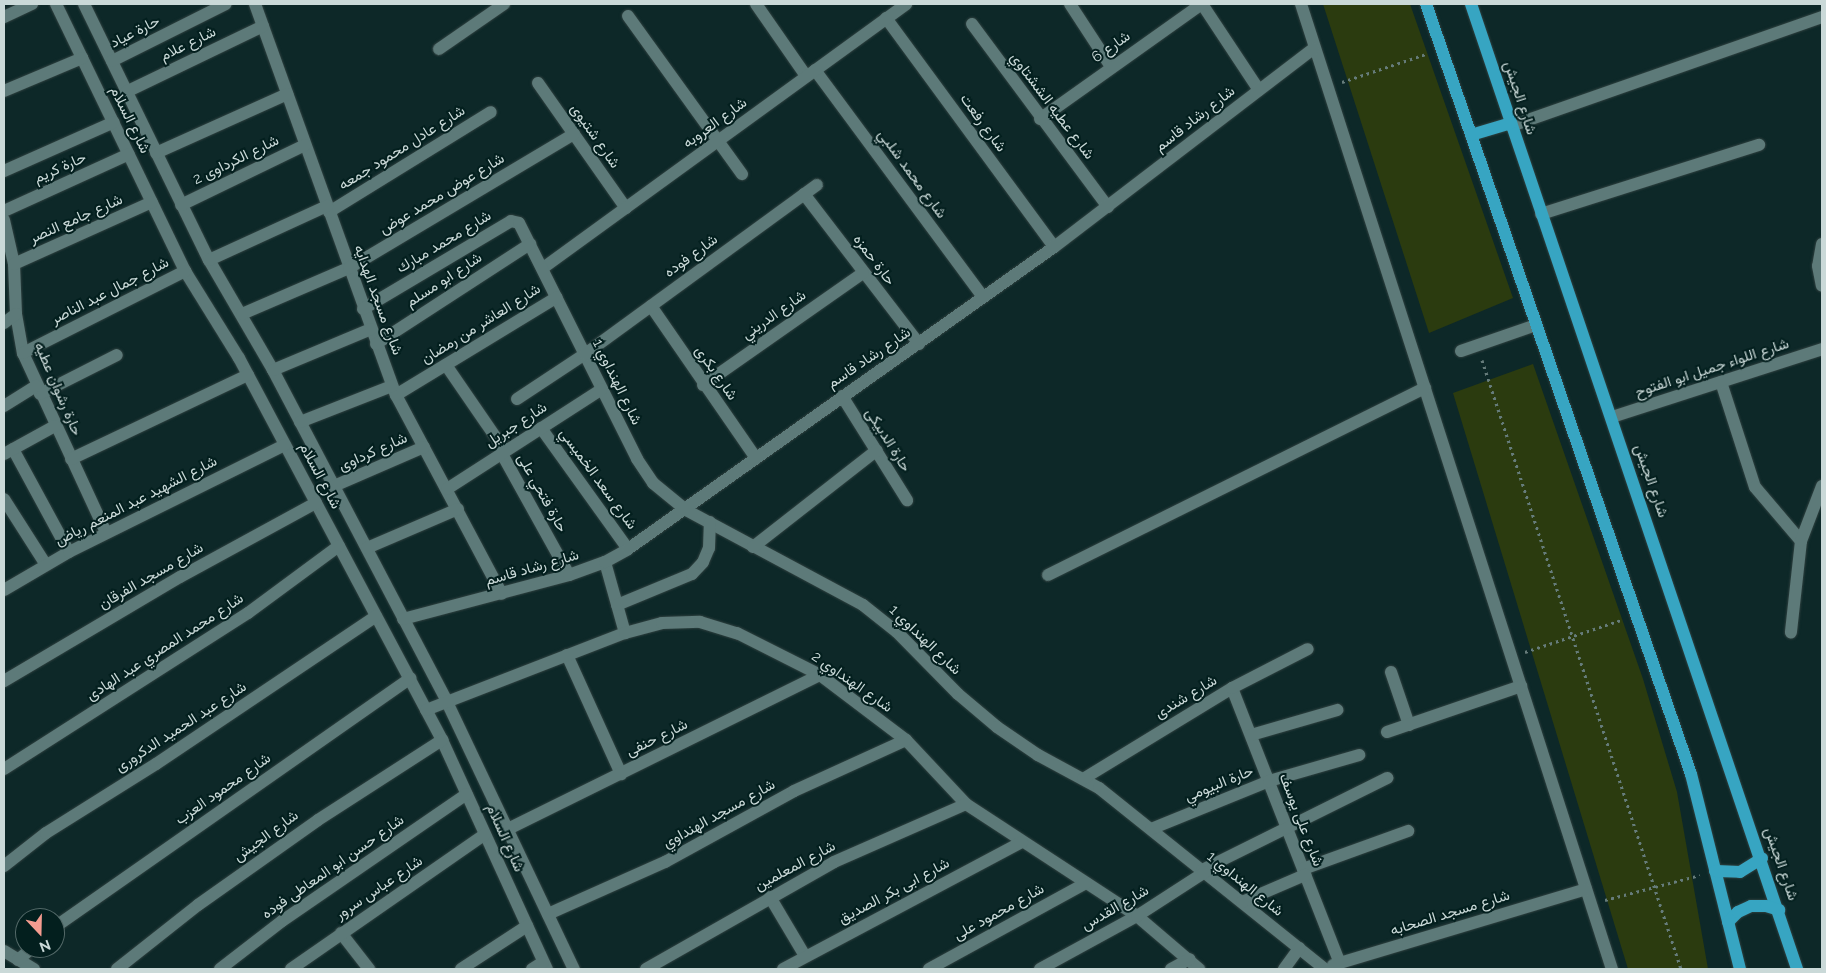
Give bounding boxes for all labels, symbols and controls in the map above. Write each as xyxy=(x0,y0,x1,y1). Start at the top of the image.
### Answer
street label: حارة عياد xyxy=(107,12,163,52)
street label: شارع علام xyxy=(157,23,219,65)
street label: شارع 6 xyxy=(1088,27,1134,67)
street label: شارع عطيه الششتاوي xyxy=(1006,49,1098,163)
street label: شارع الجيش xyxy=(1500,59,1540,137)
street label: شارع رشاد قاسم xyxy=(1151,82,1239,156)
street label: شارع السلام xyxy=(106,84,154,156)
street label: شارع رفعت xyxy=(956,90,1010,156)
street label: شارع العروبه xyxy=(679,94,751,152)
street label: شارع شتيوى xyxy=(566,100,624,172)
street label: شارع عادل محمود جمعه xyxy=(335,102,469,194)
street label: شارع محمد شلبي xyxy=(874,126,950,222)
street label: شارع الكرداوى 2 xyxy=(190,131,282,189)
street label: حارة كريم xyxy=(31,149,89,187)
street label: شارع عوض محمد عوض xyxy=(376,149,508,239)
street label: شارع جامع النصر xyxy=(27,190,125,248)
street label: شارع محمد مبارك xyxy=(393,207,495,277)
street label: شارع فوده xyxy=(661,231,721,281)
street label: حارة حمزه xyxy=(849,231,899,289)
street label: شارع مسجد الهدايه xyxy=(350,242,406,358)
street label: شارع ابو مسلم xyxy=(402,249,486,311)
street label: شارع جمال عبد الناصر xyxy=(48,253,172,329)
street label: شارع العاشر من رمضان xyxy=(418,280,544,368)
street label: شارع الدريني xyxy=(738,286,810,344)
street label: شارع رشاد قاسم xyxy=(824,323,914,393)
street label: شارع اللواء جميل ابو الفتوح xyxy=(1633,335,1791,401)
street label: شارع الهنداوي 1 xyxy=(588,336,646,428)
street label: حارة رشوان عطيه xyxy=(30,340,86,438)
street label: شارع بكرى xyxy=(691,342,741,404)
street label: شارع جبريل xyxy=(482,398,550,452)
street label: حارة الدبيكى xyxy=(861,405,915,475)
street label: شارع سعد الخميسي xyxy=(555,425,641,533)
street label: شارع كرداوى xyxy=(336,429,410,475)
street label: شارع السلام xyxy=(295,440,345,512)
street label: شارع الجيش xyxy=(1630,442,1672,520)
street label: حارة فتحي على xyxy=(513,451,571,535)
street label: شارع الشهيد عبد المنعم رياض xyxy=(52,452,220,550)
street label: شارع مسجد الفرقان xyxy=(96,539,206,613)
street label: شارع رشاد قاسم xyxy=(483,546,581,590)
street label: شارع محمد المصري عبد الهادى xyxy=(83,589,247,705)
street label: شارع الهنداوي 1 xyxy=(885,601,965,679)
street label: شارع الهنداوي 2 xyxy=(808,647,896,717)
street label: شارع شندى xyxy=(1152,671,1220,723)
street label: شارع عبد الحميد الدكرورى xyxy=(112,678,250,776)
street label: شارع حنفى xyxy=(623,715,691,761)
street label: شارع محمود العزب xyxy=(172,749,274,829)
street label: حارة البيومي xyxy=(1182,762,1256,806)
street label: شارع على يوسف xyxy=(1275,771,1327,869)
street label: شارع مسجد الهنداوي xyxy=(660,776,778,852)
street label: شارع السلام xyxy=(482,801,528,875)
street label: شارع الجيش xyxy=(230,806,302,866)
street label: شارع حسن ابو المعاطى فوده xyxy=(258,811,408,923)
street label: شارع الجيش xyxy=(1760,825,1802,903)
street label: شارع المعلمين xyxy=(751,837,839,895)
street label: شارع الهنداوي 1 xyxy=(1203,848,1287,920)
street label: شارع عباس سرور xyxy=(332,852,426,924)
street label: شارع ابى بكر الصديق xyxy=(835,854,953,928)
street label: شارع محمود على xyxy=(951,880,1047,944)
street label: شارع القدس xyxy=(1078,881,1152,935)
street label: شارع مسجد الصحابه xyxy=(1388,886,1512,940)
north arrow xyxy=(15,908,65,958)
text: N xyxy=(37,937,53,955)

